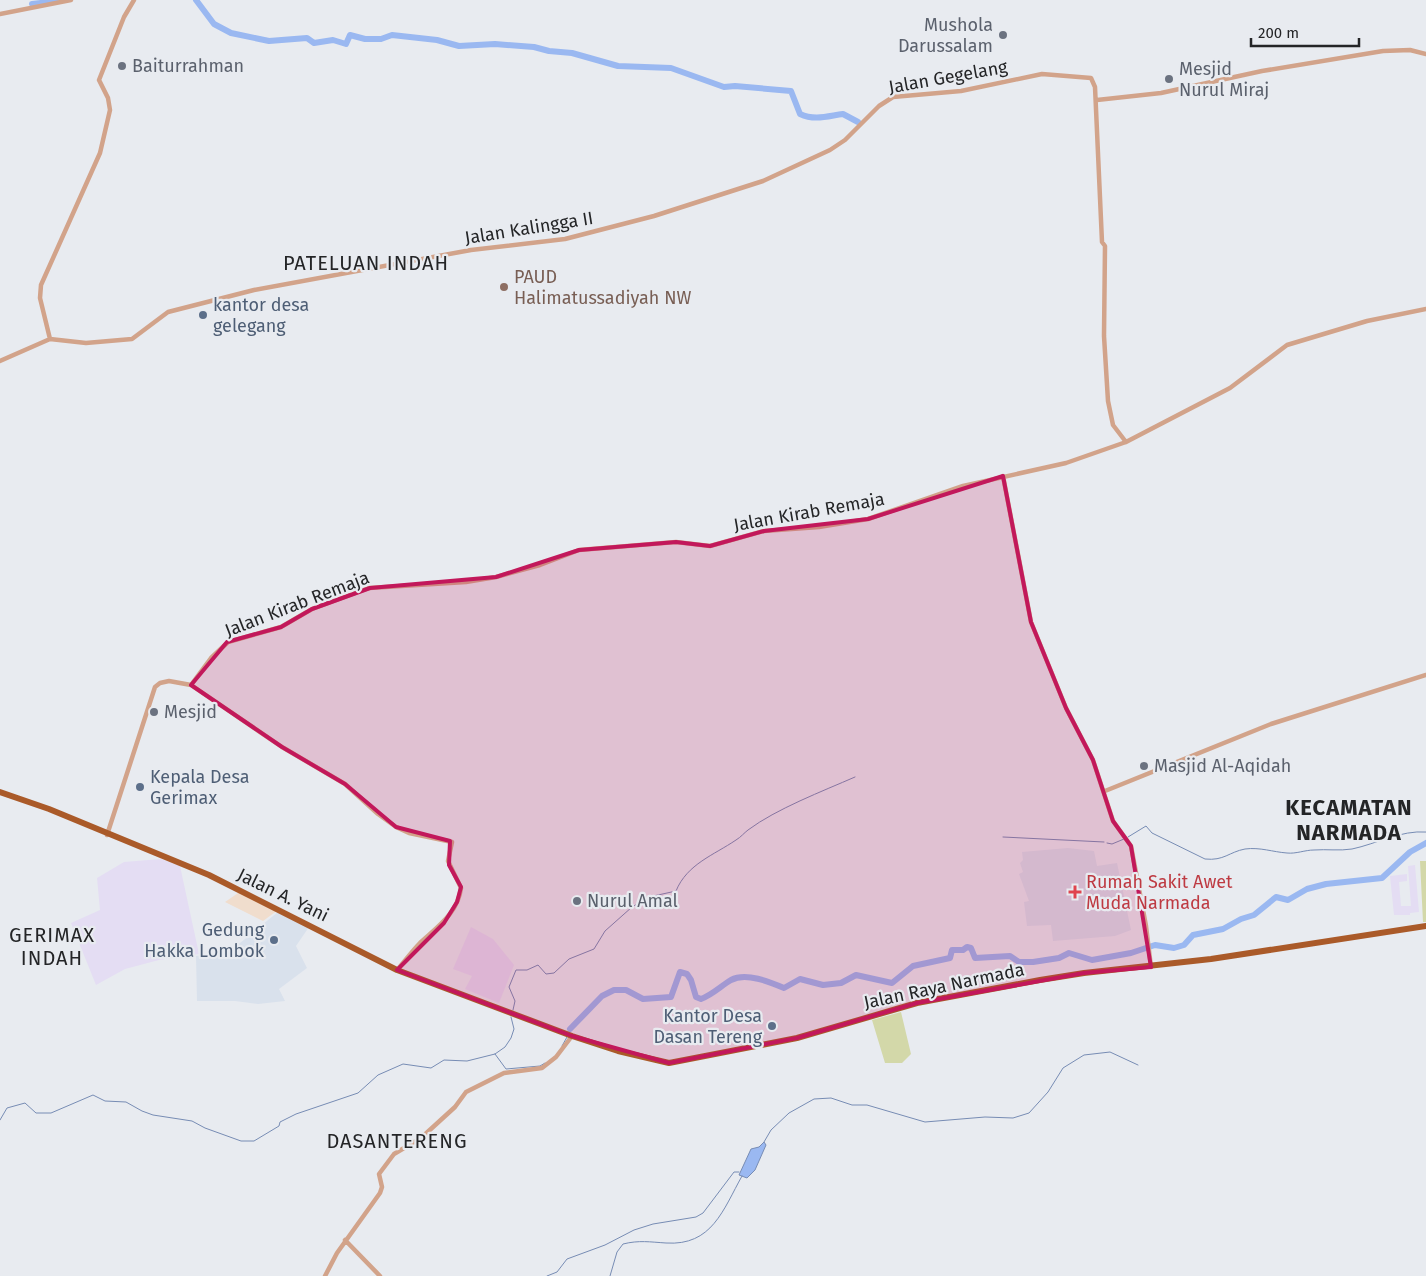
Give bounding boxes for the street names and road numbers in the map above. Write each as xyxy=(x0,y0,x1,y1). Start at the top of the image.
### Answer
street label: Jalan Gegelang xyxy=(887,56,1010,98)
street label: Jalan Kalingga II xyxy=(463,207,595,249)
street label: Jalan Kirab Remaja xyxy=(732,488,886,536)
street label: Jalan Kirab Remaja xyxy=(222,566,372,642)
street label: Jalan A. Yani xyxy=(234,863,332,927)
street label: Jalan Raya Narmada xyxy=(862,958,1026,1014)

